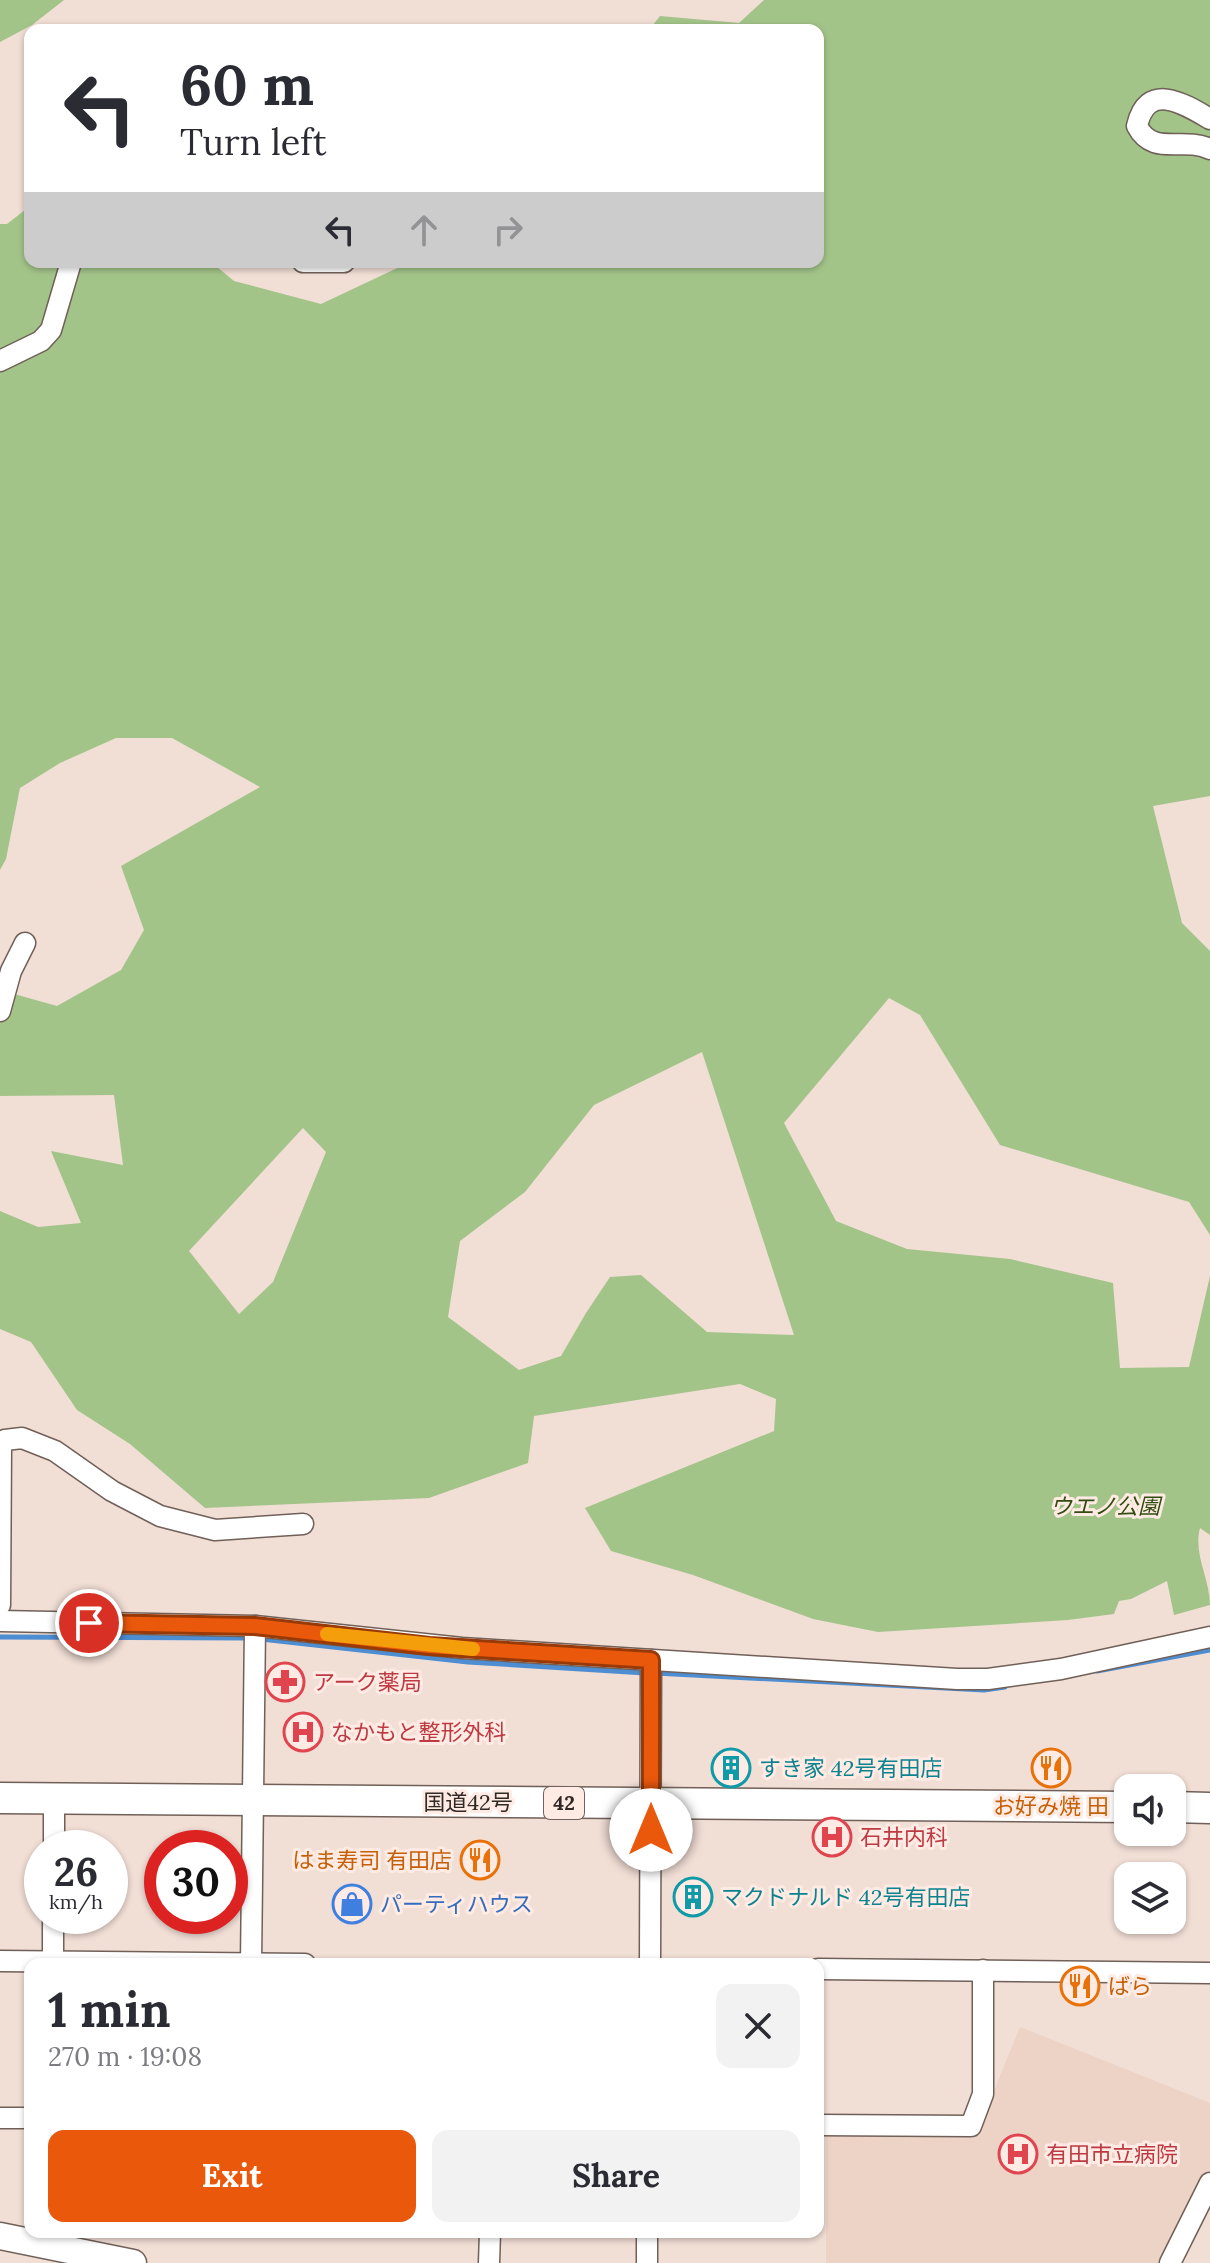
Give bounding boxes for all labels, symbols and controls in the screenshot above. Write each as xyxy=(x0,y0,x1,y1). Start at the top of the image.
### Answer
text: 60 m xyxy=(180,49,314,120)
icon: left xyxy=(48,56,152,160)
text: Turn left xyxy=(180,119,327,165)
icon: left xyxy=(318,208,362,252)
icon: ahead xyxy=(402,208,446,252)
icon: right xyxy=(486,208,530,252)
park label: ウエノ公園 xyxy=(1050,1492,1163,1520)
pin xyxy=(55,1589,123,1657)
icon: arrive xyxy=(67,1601,111,1645)
pharmacy icon: アーク薬局 xyxy=(264,1661,306,1703)
place label: アーク薬局 xyxy=(313,1668,422,1696)
hospital icon: なかもと整形外科 xyxy=(282,1711,324,1753)
place label: なかもと整形外科 xyxy=(331,1718,507,1746)
building icon: すき家 42号有田店 xyxy=(710,1747,752,1789)
restaurant icon: お好み焼 田 xyxy=(1030,1747,1072,1789)
place label: すき家 42号有田店 xyxy=(759,1754,943,1782)
map controls xyxy=(1114,1774,1186,1934)
button: sound xyxy=(1114,1774,1186,1846)
road number: 42 xyxy=(544,1787,584,1819)
street label: 国道42号 xyxy=(423,1788,513,1816)
position arrow xyxy=(609,1788,693,1872)
place label: お好み焼 田 xyxy=(993,1792,1109,1820)
hospital icon: 石井内科 xyxy=(811,1816,853,1858)
place label: 石井内科 xyxy=(860,1823,948,1851)
speed limit sign: 30 xyxy=(144,1830,248,1934)
restaurant icon: はま寿司 有田店 xyxy=(459,1839,501,1881)
text: 26 xyxy=(54,1846,98,1897)
place label: はま寿司 有田店 xyxy=(292,1846,452,1874)
button: layers xyxy=(1114,1862,1186,1934)
building icon: マクドナルド 42号有田店 xyxy=(672,1876,714,1918)
shop icon: パーティハウス xyxy=(331,1883,373,1925)
place label: マクドナルド 42号有田店 xyxy=(721,1883,971,1911)
text: km/h xyxy=(49,1889,103,1914)
place label: パーティハウス xyxy=(380,1890,533,1918)
restaurant icon: ばら xyxy=(1059,1965,1101,2007)
place label: ばら xyxy=(1108,1972,1152,2000)
text: 1 min xyxy=(48,1979,171,2040)
button: close xyxy=(716,1984,800,2068)
text: 270 m · 19:08 xyxy=(48,2040,202,2073)
button: Exit xyxy=(48,2130,416,2222)
button: Share xyxy=(432,2130,800,2222)
hospital icon: 有田市立病院 xyxy=(997,2133,1039,2175)
place label: 有田市立病院 xyxy=(1046,2140,1178,2168)

